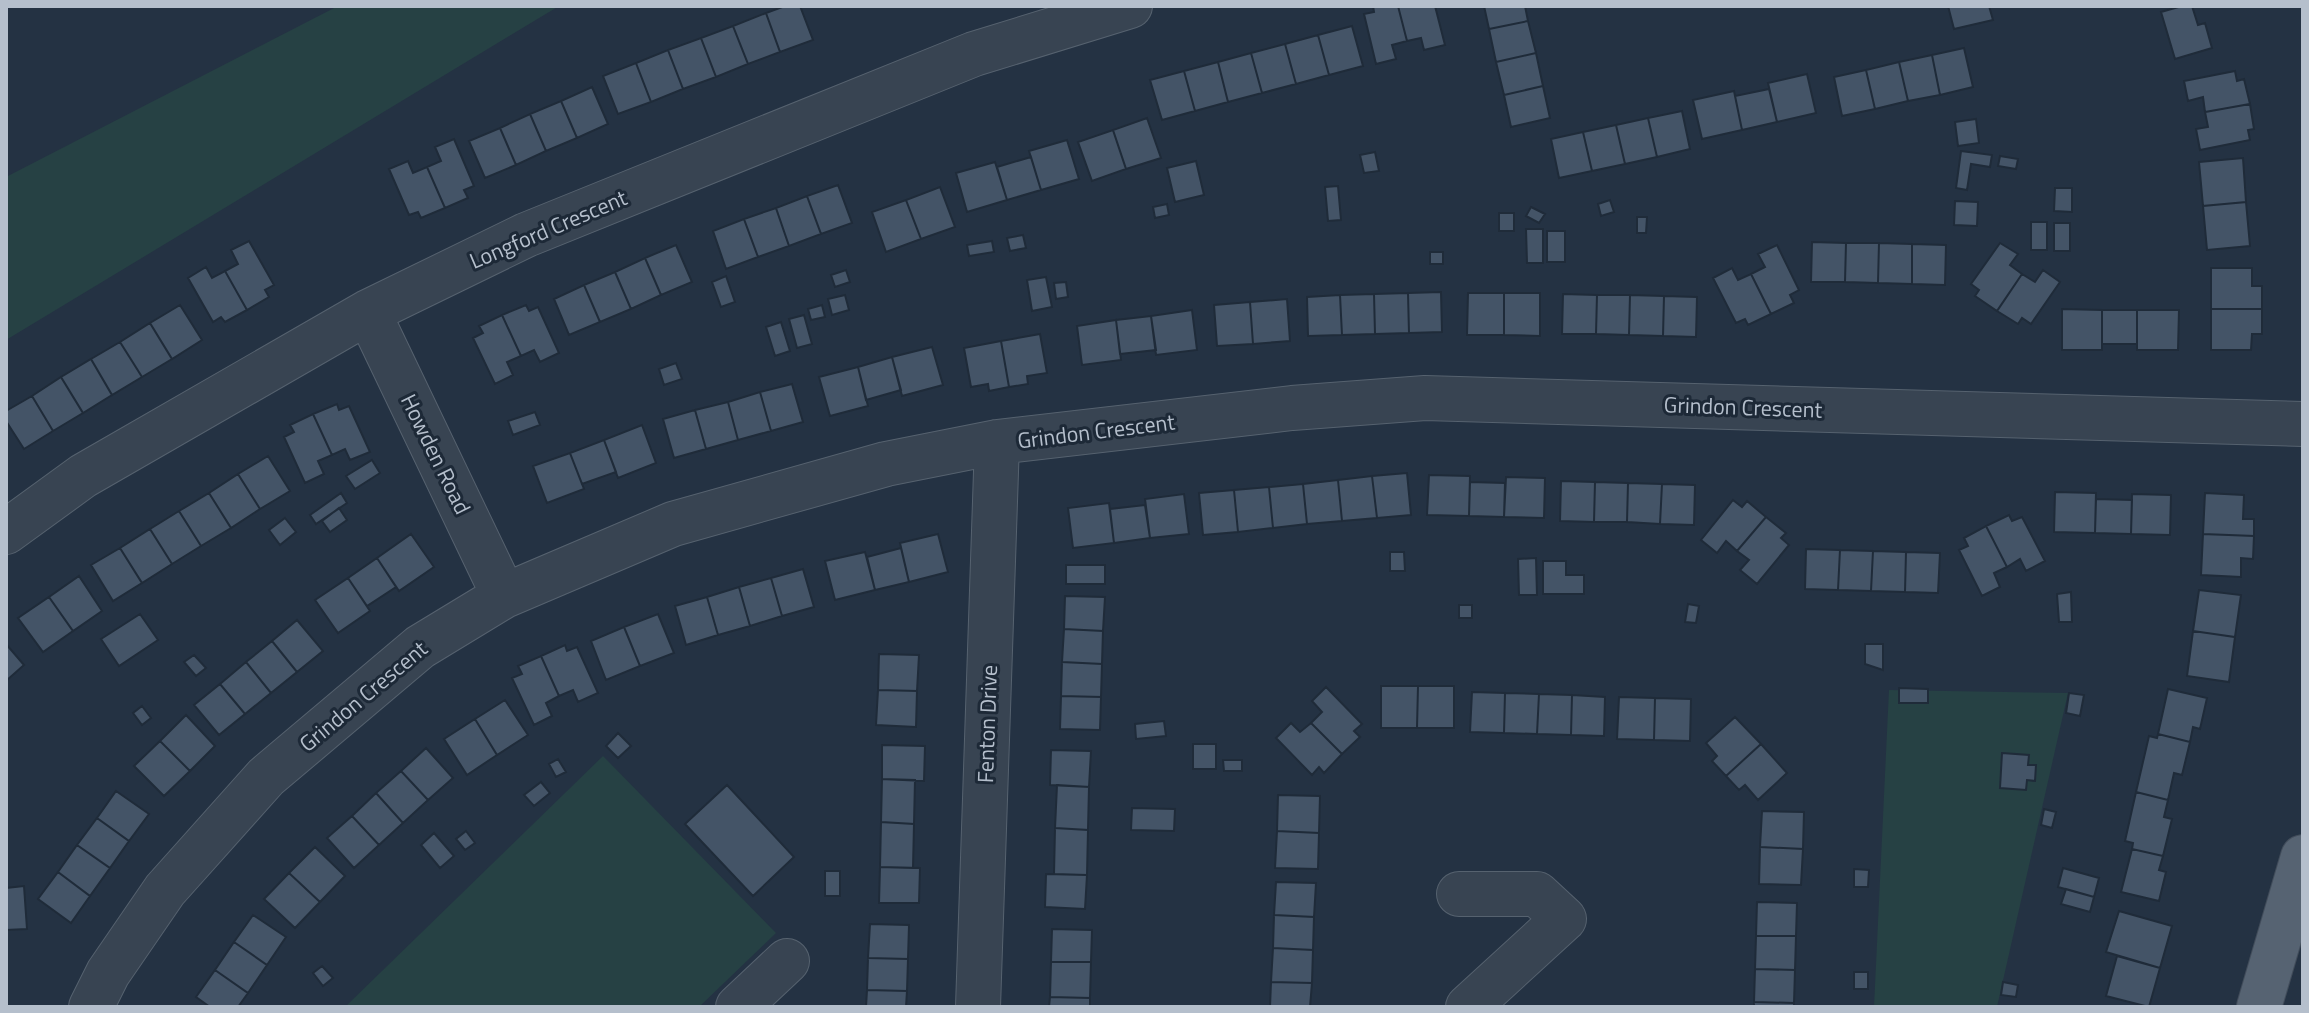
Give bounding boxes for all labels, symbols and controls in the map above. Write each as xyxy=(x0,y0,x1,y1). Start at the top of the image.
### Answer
street label: Longford Crescent xyxy=(464,180,632,278)
street label: Grindon Crescent xyxy=(1663,387,1823,427)
street label: Howden Road xyxy=(392,388,480,520)
street label: Grindon Crescent xyxy=(1015,404,1177,458)
street label: Grindon Crescent xyxy=(291,632,435,760)
street label: Fenton Drive xyxy=(968,664,1006,784)

